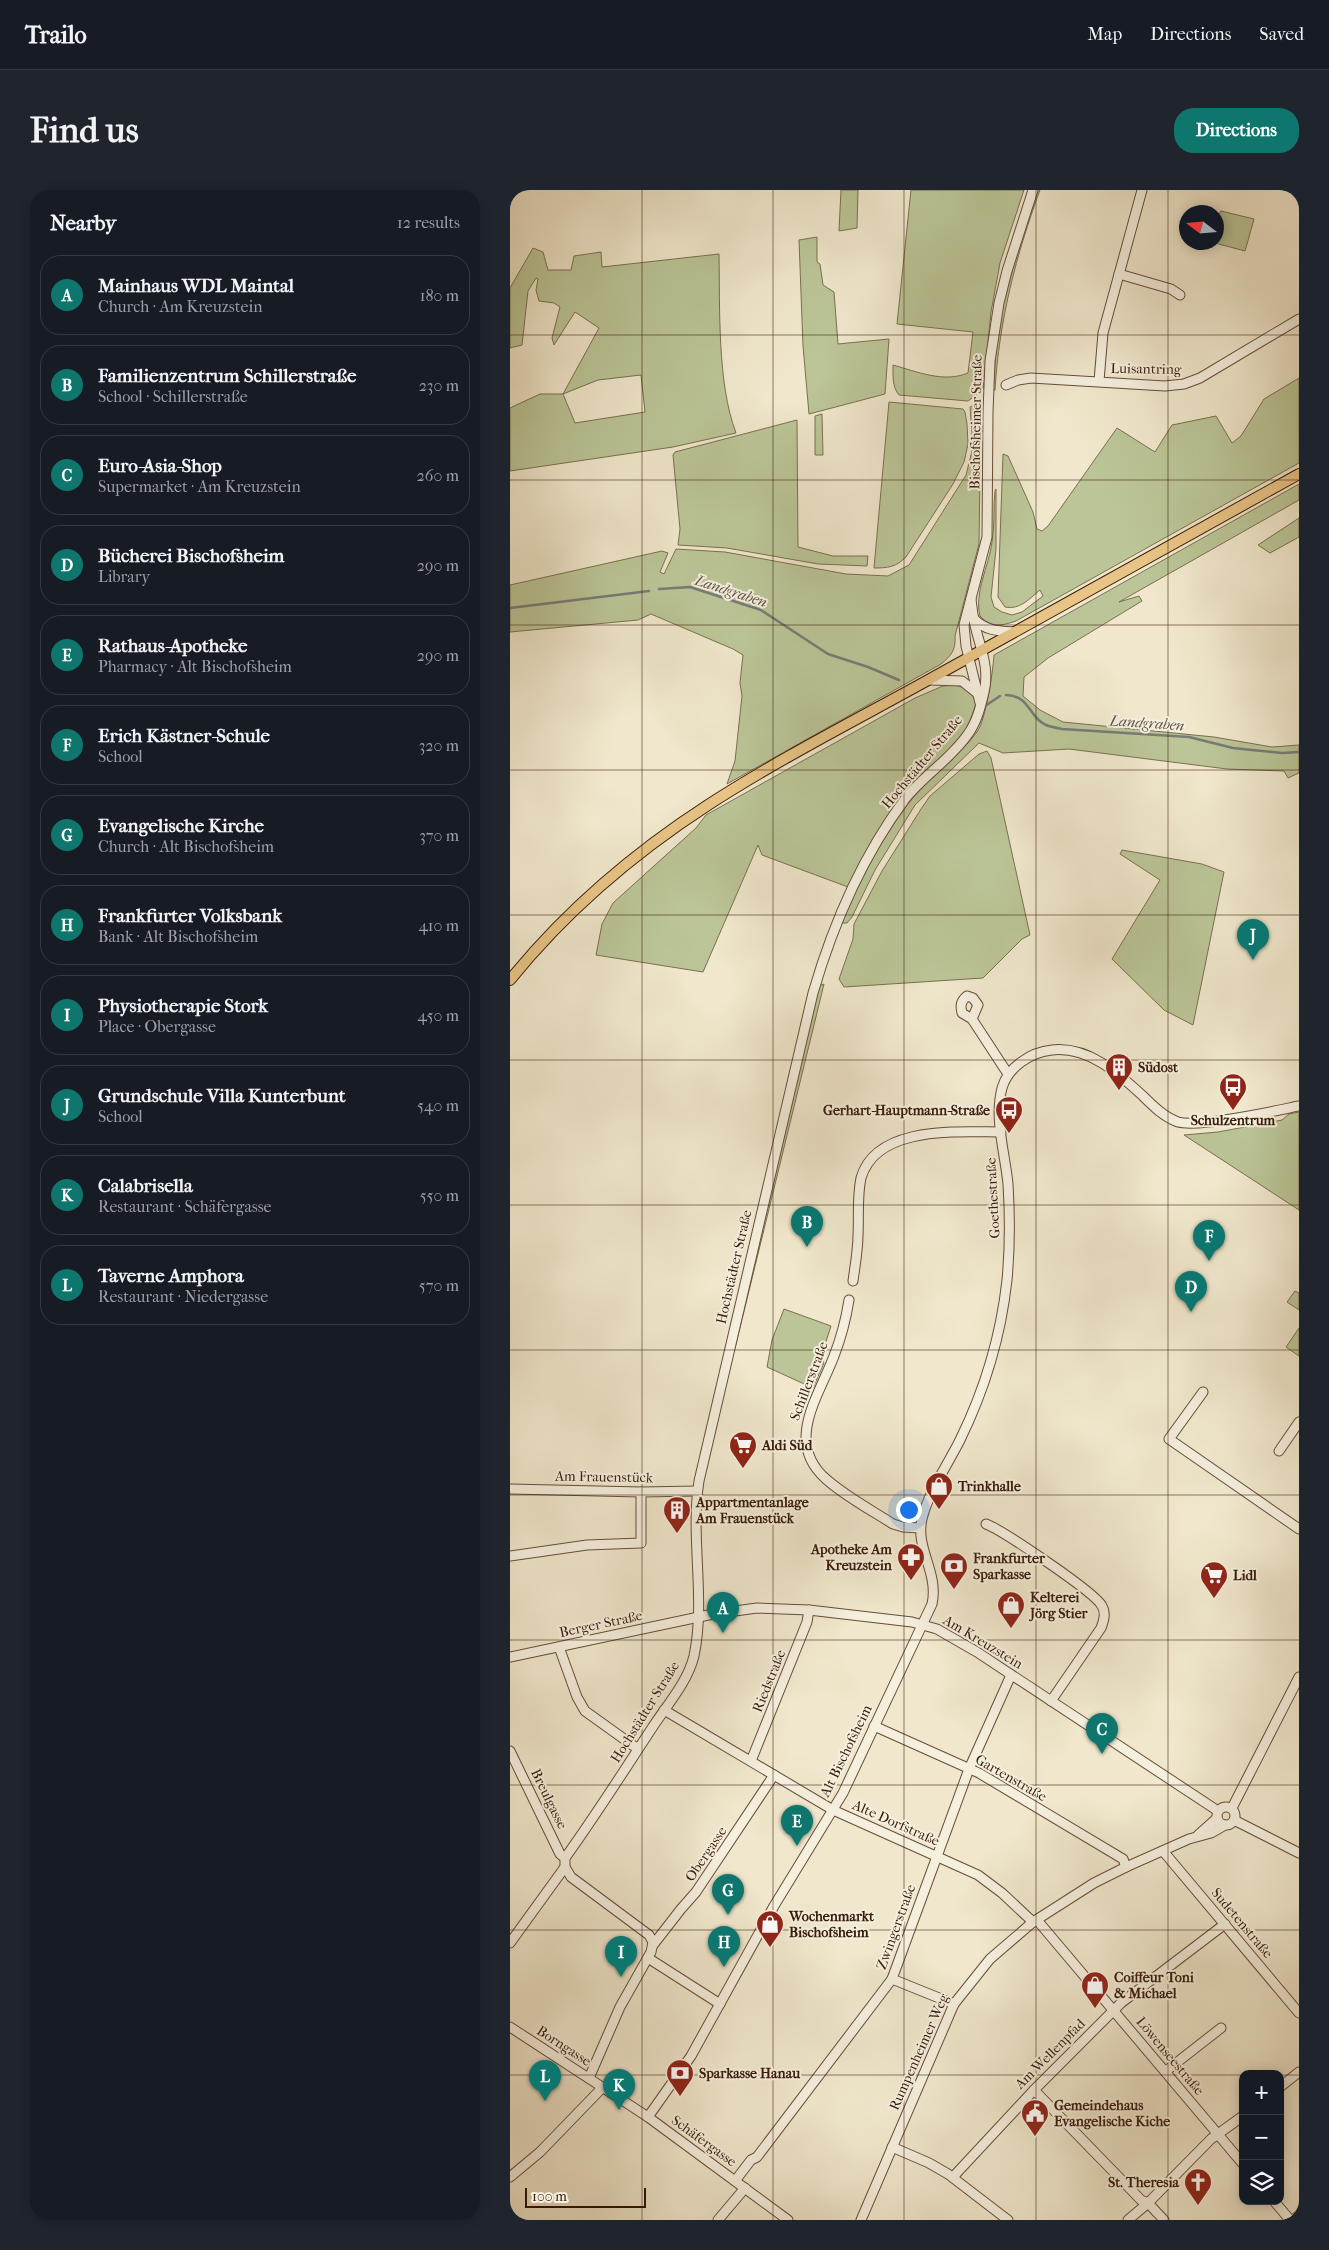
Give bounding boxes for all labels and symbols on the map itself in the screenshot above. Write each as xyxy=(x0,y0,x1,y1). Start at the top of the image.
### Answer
north arrow xyxy=(1179,205,1224,250)
street label: Bischofsheimer Straße xyxy=(966,354,986,489)
street label: Luisantring xyxy=(1110,360,1182,378)
water label: Landgraben xyxy=(692,571,769,611)
water label: Landgraben xyxy=(1108,711,1185,735)
street label: Hochstädter Straße xyxy=(878,712,966,812)
pin: J xyxy=(1237,919,1269,960)
building icon: Südost xyxy=(1104,1052,1134,1091)
place label: Südost xyxy=(1138,1059,1179,1076)
bus stop icon: Schulzentrum xyxy=(1218,1072,1248,1111)
bus stop icon: Gerhart-Hauptmann-Straße xyxy=(994,1095,1024,1134)
place label: Gerhart-Hauptmann-Straße xyxy=(823,1102,990,1119)
place label: Schulzentrum xyxy=(1191,1112,1276,1129)
street label: Goethestraße xyxy=(982,1157,1004,1239)
pin: B xyxy=(791,1206,823,1247)
street label: Hochstädter Straße xyxy=(713,1208,755,1326)
pin: F xyxy=(1193,1220,1225,1261)
pin: D xyxy=(1175,1271,1207,1312)
street label: Schillerstraße xyxy=(786,1339,832,1423)
supermarket icon: Aldi Süd xyxy=(728,1430,758,1469)
place label: Aldi Süd xyxy=(761,1437,814,1454)
street label: Am Frauenstück xyxy=(554,1468,654,1486)
shop icon: Trinkhalle xyxy=(924,1471,954,1510)
place label: Trinkhalle xyxy=(957,1478,1021,1495)
place label: Appartmentanlage Am Frauenstück xyxy=(695,1494,809,1527)
building icon: Appartmentanlage Am Frauenstück xyxy=(662,1495,692,1534)
your location xyxy=(896,1497,922,1523)
place label: Apotheke Am Kreuzstein xyxy=(810,1541,893,1574)
pharmacy icon: Apotheke Am Kreuzstein xyxy=(896,1542,926,1581)
place label: Frankfurter Sparkasse xyxy=(972,1550,1046,1583)
bank icon: Frankfurter Sparkasse xyxy=(939,1551,969,1590)
supermarket icon: Lidl xyxy=(1199,1560,1229,1599)
place label: Lidl xyxy=(1233,1567,1257,1584)
place label: Kelterei Jörg Stier xyxy=(1028,1589,1089,1622)
shop icon: Kelterei Jörg Stier xyxy=(996,1590,1026,1629)
pin: A xyxy=(707,1592,739,1633)
street label: Berger Straße xyxy=(558,1607,644,1641)
street label: Am Kreuzstein xyxy=(939,1611,1026,1672)
street label: Riedstraße xyxy=(749,1647,789,1715)
street label: Hochstädter Straße xyxy=(607,1658,683,1766)
street label: Alt Bischofsheim xyxy=(816,1702,876,1801)
pin: C xyxy=(1086,1713,1118,1754)
street label: Gartenstraße xyxy=(972,1751,1050,1805)
street label: Breulgasse xyxy=(527,1766,571,1832)
street label: Alte Dorfstraße xyxy=(849,1796,942,1850)
pin: E xyxy=(781,1805,813,1846)
street label: Obergasse xyxy=(681,1823,731,1885)
pin: G xyxy=(712,1874,744,1915)
street label: Zwingerstraße xyxy=(873,1882,919,1972)
street label: Sudetenstraße xyxy=(1208,1884,1276,1962)
place label: Wochenmarkt Bischofsheim xyxy=(788,1908,875,1941)
shop icon: Wochenmarkt Bischofsheim xyxy=(755,1909,785,1948)
pin: H xyxy=(708,1926,740,1967)
pin: I xyxy=(605,1936,637,1977)
place label: Coiffeur Toni & Michael xyxy=(1114,1969,1195,2002)
shop icon: Coiffeur Toni & Michael xyxy=(1080,1970,1110,2009)
street label: Rumpenheimer Weg xyxy=(886,1991,953,2113)
street label: Löwenseestraße xyxy=(1132,2013,1208,2099)
street label: Am Wellenpfad xyxy=(1011,2015,1089,2093)
street label: Borngasse xyxy=(534,2022,594,2070)
bank icon: Sparkasse Hanau xyxy=(665,2058,695,2097)
pin: L xyxy=(529,2060,561,2101)
place label: Sparkasse Hanau xyxy=(699,2065,800,2082)
pin: K xyxy=(603,2069,635,2110)
place label: Gemeindehaus Evangelische Kiche xyxy=(1054,2097,1170,2130)
public building icon: Gemeindehaus Evangelische Kiche xyxy=(1020,2098,1050,2137)
street label: Schäfergasse xyxy=(668,2112,740,2170)
church icon: St. Theresia xyxy=(1183,2167,1213,2206)
place label: St. Theresia xyxy=(1108,2174,1180,2191)
scale bar xyxy=(525,2185,646,2208)

